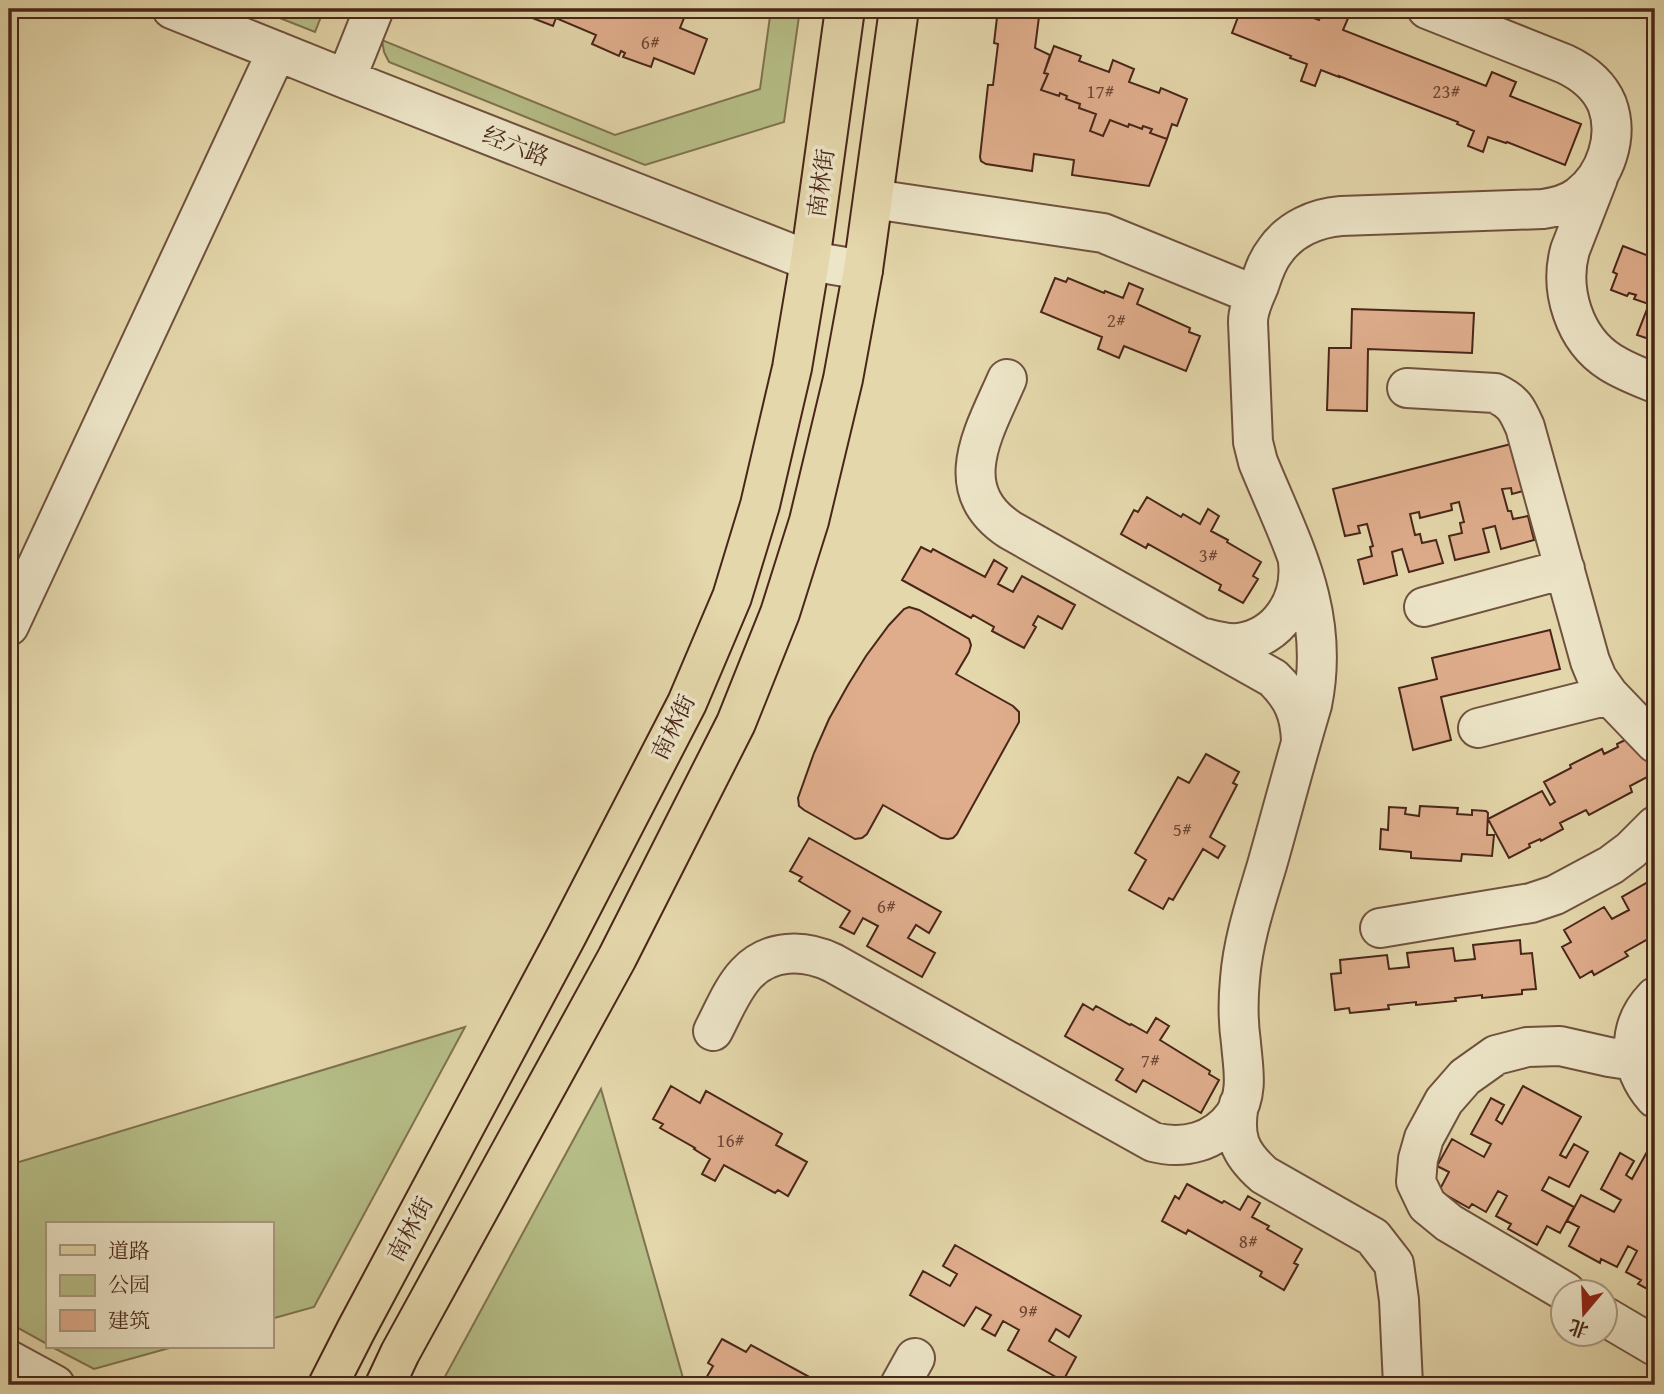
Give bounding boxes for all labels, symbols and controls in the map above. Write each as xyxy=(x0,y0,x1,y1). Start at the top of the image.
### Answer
house number: 6# xyxy=(641,28,660,56)
house number: 17# xyxy=(1086,77,1115,105)
house number: 23# xyxy=(1432,77,1461,105)
street label: 经六路 xyxy=(478,118,554,173)
street label: 南林街 xyxy=(799,146,842,219)
house number: 2# xyxy=(1107,306,1126,334)
house number: 3# xyxy=(1199,541,1218,569)
street label: 南林街 xyxy=(643,689,703,765)
house number: 5# xyxy=(1173,815,1192,843)
house number: 6# xyxy=(877,892,896,920)
house number: 7# xyxy=(1141,1046,1160,1074)
house number: 16# xyxy=(716,1126,745,1154)
street label: 南林街 xyxy=(379,1191,440,1267)
legend xyxy=(46,1222,273,1348)
house number: 8# xyxy=(1239,1227,1258,1255)
text: 道路 xyxy=(108,1235,150,1266)
text: 公园 xyxy=(108,1269,150,1300)
north arrow xyxy=(1548,1278,1618,1348)
house number: 9# xyxy=(1019,1297,1038,1325)
text: 建筑 xyxy=(108,1305,150,1336)
text: 北 xyxy=(1565,1313,1592,1345)

